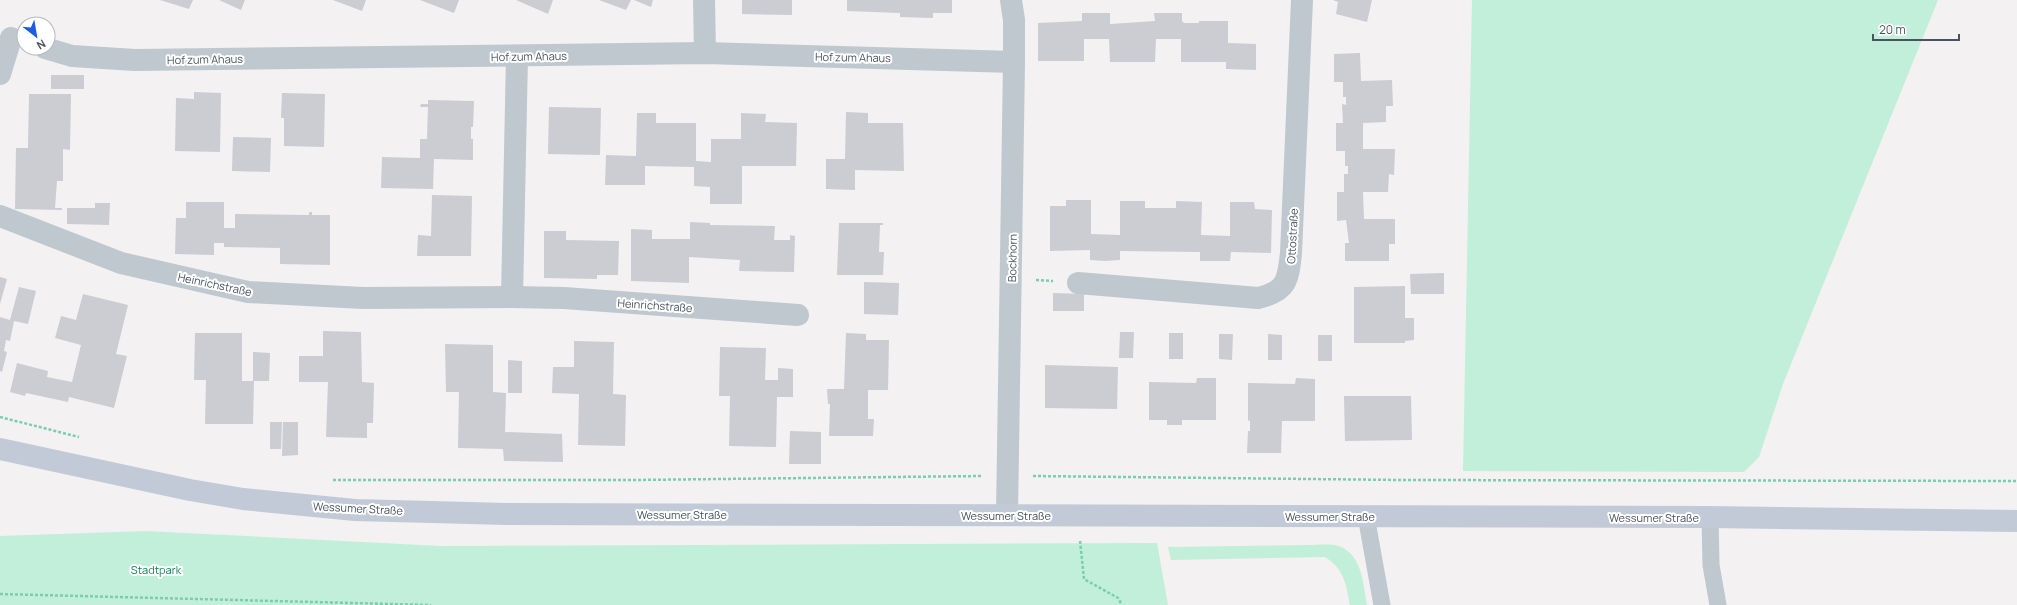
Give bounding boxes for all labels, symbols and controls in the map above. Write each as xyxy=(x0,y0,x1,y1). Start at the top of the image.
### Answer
north arrow xyxy=(16,16,56,56)
scale bar xyxy=(1873,16,1959,42)
text: 20 m xyxy=(1879,21,1906,38)
text: N xyxy=(34,37,49,54)
street label: Hof zum Ahaus xyxy=(491,48,567,64)
street label: Hof zum Ahaus xyxy=(815,49,891,65)
street label: Hof zum Ahaus xyxy=(167,51,243,67)
street label: Ottostraße xyxy=(1283,207,1301,264)
street label: Bockhorn xyxy=(1004,234,1020,282)
street label: Heinrichstraße xyxy=(177,269,254,299)
street label: Heinrichstraße xyxy=(617,295,694,315)
street label: Wessumer Straße xyxy=(313,498,404,518)
street label: Wessumer Straße xyxy=(637,507,728,522)
street label: Wessumer Straße xyxy=(961,508,1052,523)
street label: Wessumer Straße xyxy=(1285,509,1376,524)
street label: Wessumer Straße xyxy=(1609,510,1700,525)
park label: Stadtpark xyxy=(131,562,182,577)

